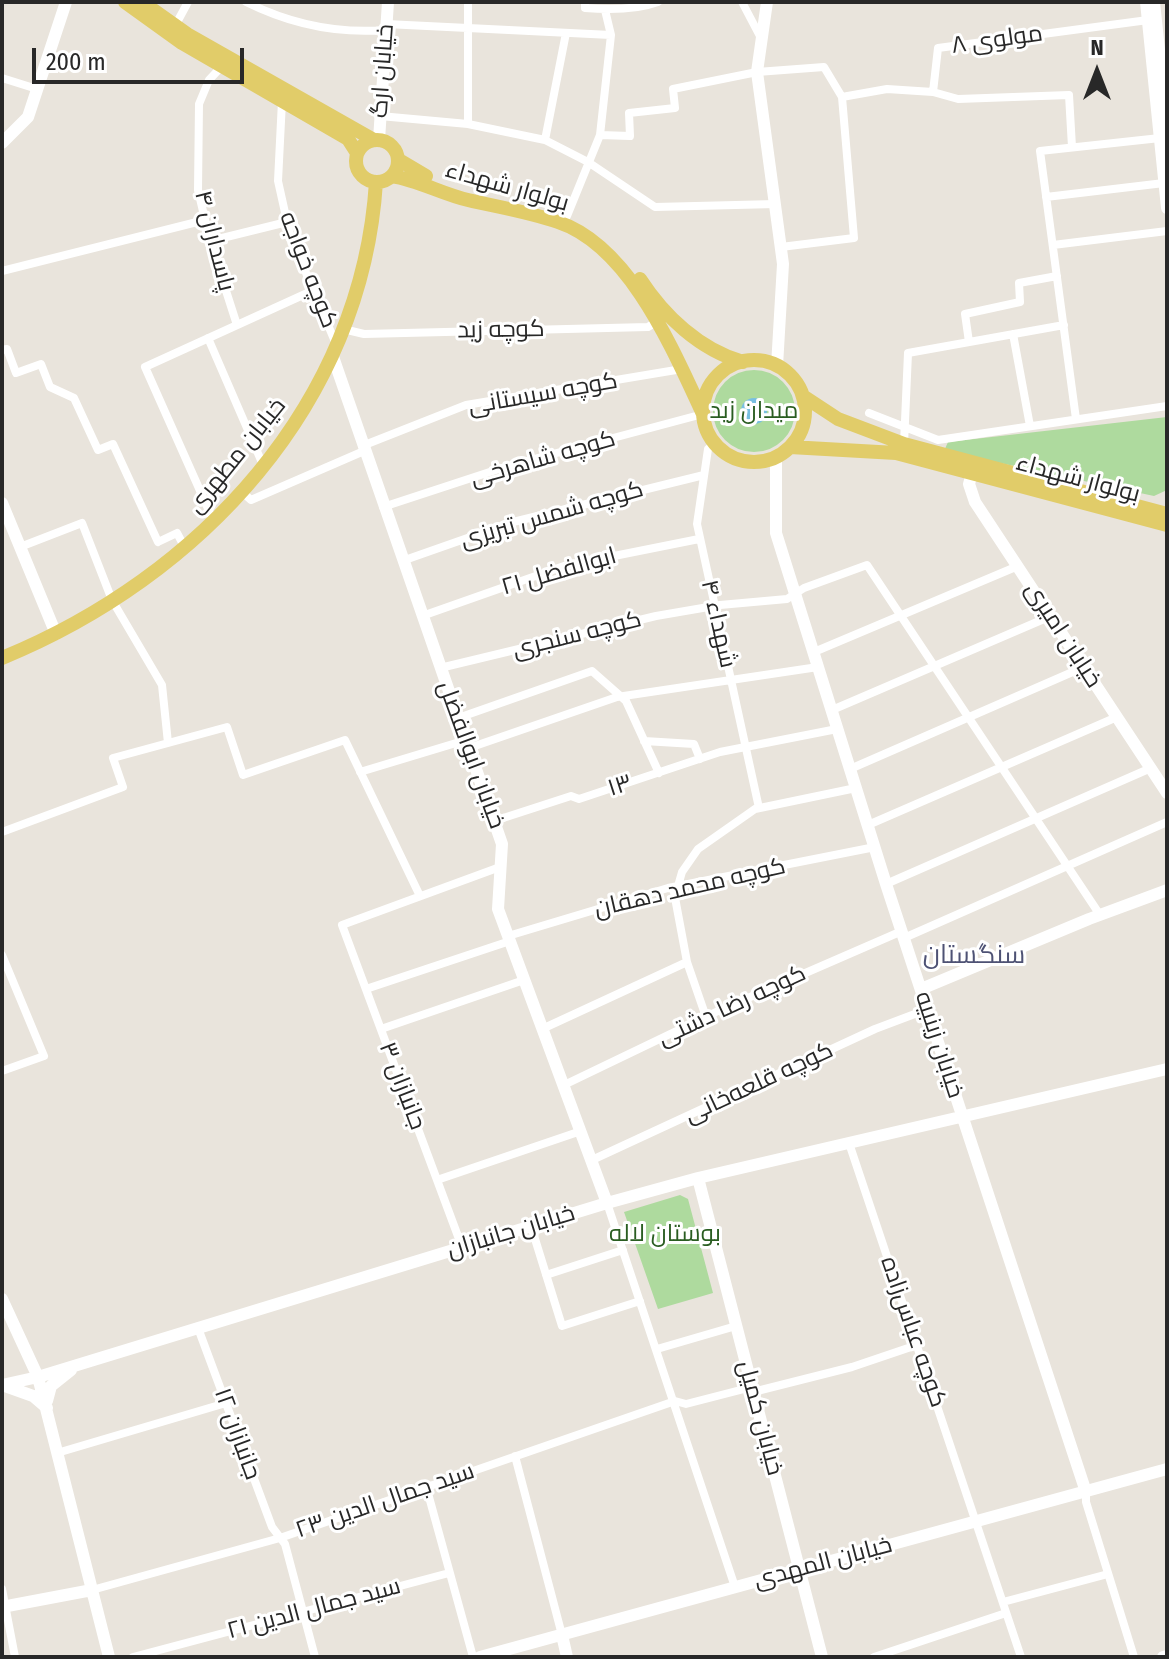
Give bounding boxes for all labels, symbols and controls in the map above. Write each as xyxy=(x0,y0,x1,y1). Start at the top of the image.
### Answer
street label: مولوی ۸ xyxy=(950,19,1044,61)
street label: خیابان ارگ xyxy=(365,23,401,119)
scale bar xyxy=(36,32,248,82)
north arrow xyxy=(1057,32,1137,112)
text: N xyxy=(1090,34,1104,61)
text: 200 m xyxy=(46,48,106,76)
street label: بولوار شهداء xyxy=(442,156,572,218)
street label: پاسداران ۴ xyxy=(188,188,240,294)
street label: کوچه خواجه xyxy=(273,208,343,332)
street label: کوچه زید xyxy=(457,315,545,345)
street label: کوچه سیستانی xyxy=(466,367,620,421)
street label: خیابان مطهری xyxy=(182,392,292,520)
park label: میدان زید xyxy=(710,397,798,425)
street label: کوچه شاهرخی xyxy=(467,425,619,493)
street label: بولوار شهداء xyxy=(1013,449,1143,509)
street label: کوچه شمس تبریزی xyxy=(457,475,647,555)
street label: ابوالفضل ۲۱ xyxy=(498,542,620,602)
street label: شهداء ۴ xyxy=(694,577,742,671)
street label: خیابان امیری xyxy=(1018,577,1108,693)
street label: کوچه سنجری xyxy=(510,605,644,665)
street label: خیابان ابوالفضل xyxy=(431,677,511,833)
street label: ۱۳ xyxy=(604,769,636,803)
street label: کوچه محمد دهقان xyxy=(592,852,788,924)
district label: سنگستان xyxy=(923,940,1025,972)
street label: کوچه رضا دشتی xyxy=(653,959,811,1053)
street label: خیابان زینبیه xyxy=(908,988,970,1102)
street label: کوچه قلعه‌خانی xyxy=(680,1036,838,1130)
street label: جانبازان ۳ xyxy=(372,1038,432,1134)
street label: خیابان جانبازان xyxy=(444,1199,578,1265)
park label: بوستان لاله xyxy=(609,1220,721,1248)
street label: کوچه عباس‌زاده xyxy=(874,1253,952,1411)
street label: خیابان کمیل xyxy=(731,1357,789,1479)
street label: جانبازان ۱۲ xyxy=(207,1384,267,1484)
street label: سید جمال الدین ۲۳ xyxy=(292,1457,478,1545)
street label: خیابان المهدی xyxy=(751,1531,895,1595)
street label: سید جمال الدین ۲۱ xyxy=(224,1572,404,1646)

